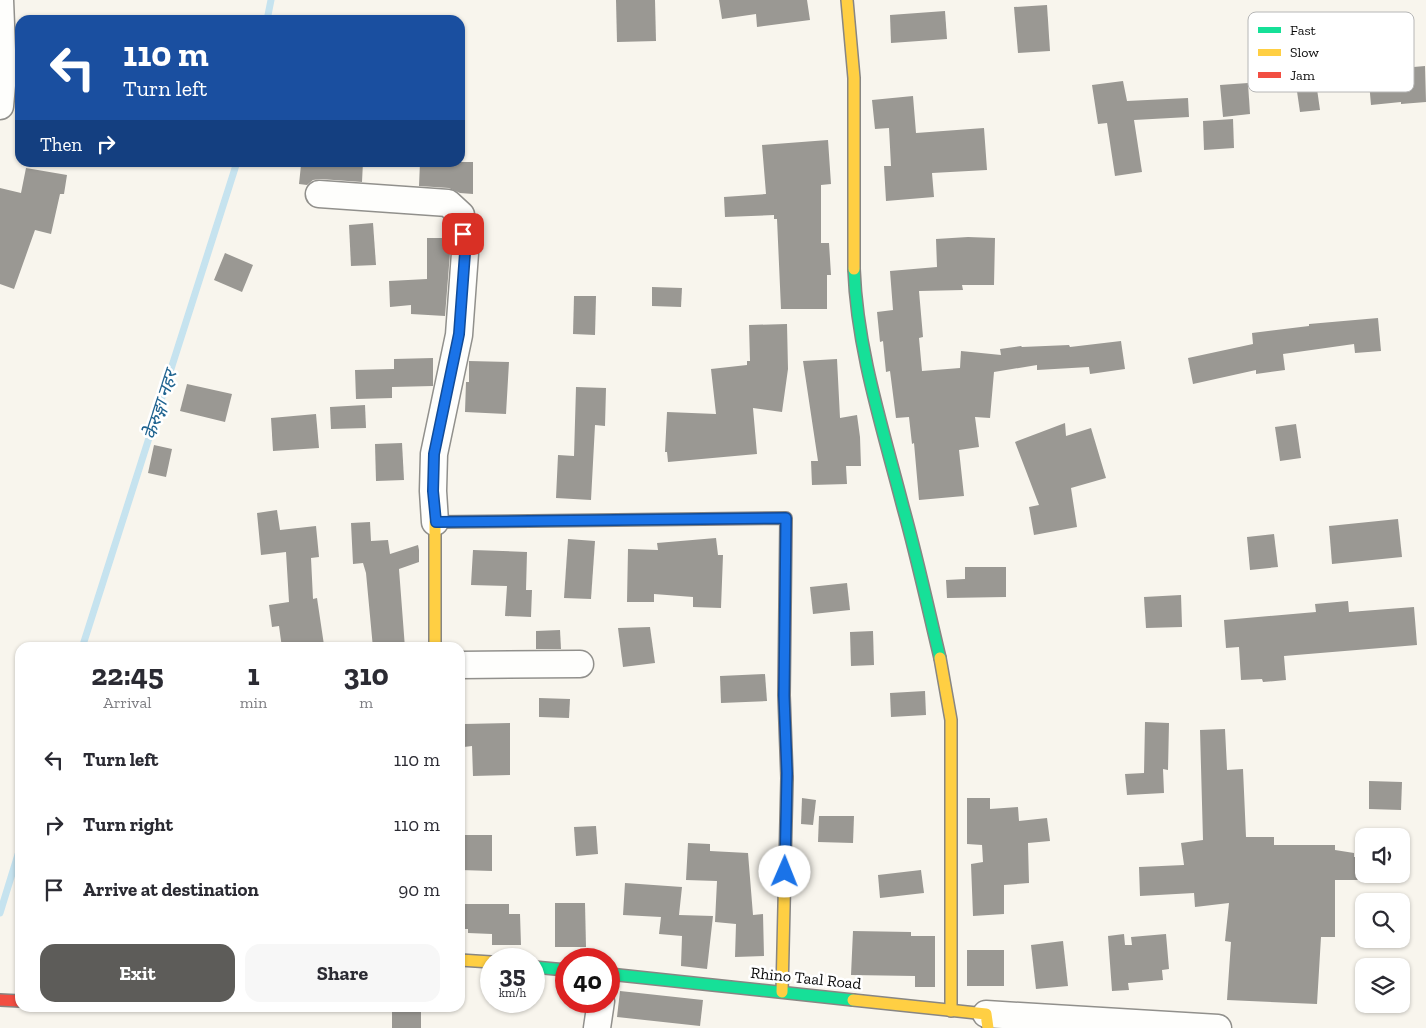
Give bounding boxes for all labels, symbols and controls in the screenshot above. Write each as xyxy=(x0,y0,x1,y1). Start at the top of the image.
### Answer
legend xyxy=(1248,12,1414,92)
text: Fast xyxy=(1290,22,1317,39)
text: 110 m xyxy=(123,33,209,75)
icon: left xyxy=(40,35,105,100)
text: Slow xyxy=(1290,44,1319,61)
text: Jam xyxy=(1290,67,1315,84)
text: Turn left xyxy=(123,75,207,102)
icon: right xyxy=(92,130,120,158)
text: Then xyxy=(40,133,82,156)
pin xyxy=(442,213,484,255)
icon: arrive xyxy=(449,220,477,248)
water label: केेरुङ्गा नहर xyxy=(138,364,183,442)
text: 22:45 xyxy=(91,657,164,693)
text: 1 xyxy=(247,657,260,693)
text: 310 xyxy=(343,657,389,693)
text: Arrival xyxy=(103,693,151,712)
text: min xyxy=(240,693,267,712)
text: m xyxy=(359,693,373,712)
icon: left xyxy=(40,746,68,774)
text: Turn left xyxy=(83,748,158,771)
text: 110 m xyxy=(394,748,440,771)
icon: right xyxy=(40,811,68,839)
text: Turn right xyxy=(83,813,173,836)
text: 110 m xyxy=(394,813,440,836)
map controls xyxy=(1355,828,1410,1013)
button: sound xyxy=(1355,828,1410,883)
position arrow xyxy=(758,845,810,897)
icon: arrive xyxy=(40,876,68,904)
text: Arrive at destination xyxy=(83,878,259,901)
text: 90 m xyxy=(398,878,440,901)
button: search xyxy=(1355,893,1410,948)
button: Exit xyxy=(40,944,235,1002)
button: Share xyxy=(245,944,440,1002)
speed limit sign: 40 xyxy=(555,948,620,1013)
button: layers xyxy=(1355,958,1410,1013)
text: 35 xyxy=(499,959,526,989)
street label: Rhino Taal Road xyxy=(750,963,863,993)
text: km/h xyxy=(499,986,526,1000)

